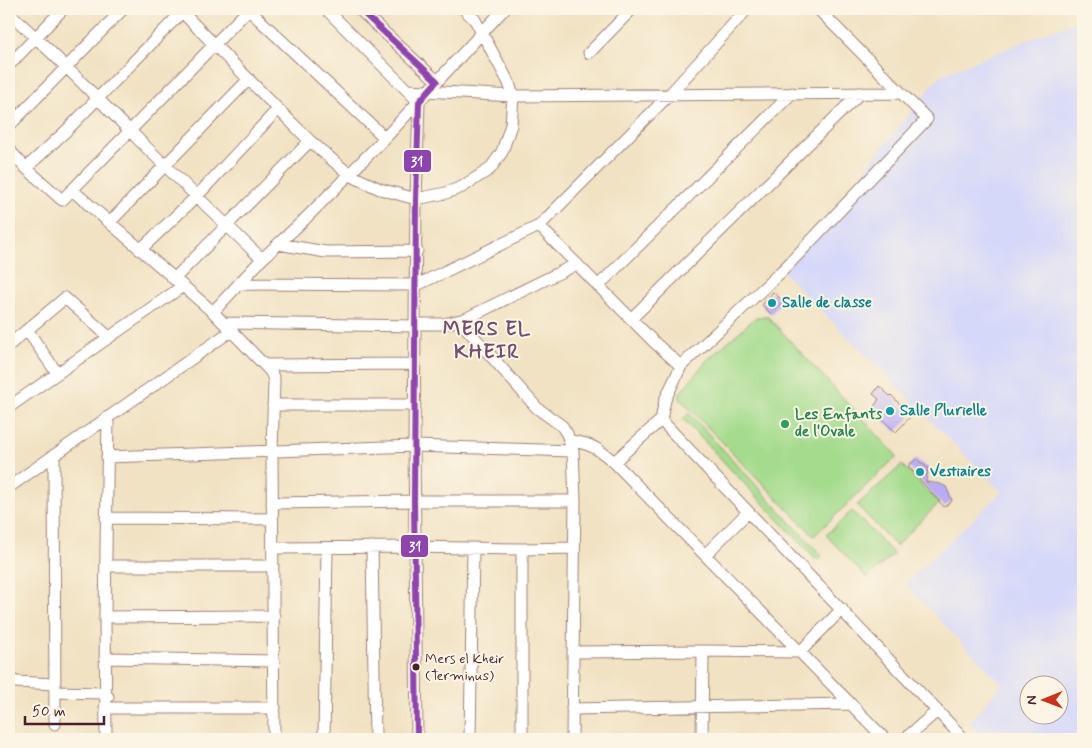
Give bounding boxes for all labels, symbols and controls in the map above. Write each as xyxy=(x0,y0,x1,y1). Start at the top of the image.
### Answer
line badge: 31 xyxy=(403,149,432,173)
text: 31 xyxy=(411,153,423,171)
place label: Salle de classe xyxy=(782,293,872,313)
marker: Salle de classe xyxy=(766,297,778,309)
district label: MERS EL KHEIR xyxy=(443,316,531,366)
place label: Salle Plurielle xyxy=(900,401,987,421)
place label: Les Enfants de l'Ovale xyxy=(795,405,882,442)
marker: Salle Plurielle xyxy=(884,405,896,417)
marker: Les Enfants de l'Ovale xyxy=(779,418,791,430)
place label: Vestiaires xyxy=(930,462,991,482)
marker: Vestiaires xyxy=(914,466,926,478)
line badge: 31 xyxy=(400,534,429,558)
text: 31 xyxy=(409,538,421,556)
place label: Mers el Kheir (Terminus) xyxy=(425,650,504,685)
marker: Mers el Kheir (Terminus) xyxy=(411,662,421,672)
north arrow xyxy=(1020,676,1070,726)
scale bar xyxy=(25,693,104,725)
text: N xyxy=(1023,695,1041,705)
text: 50 m xyxy=(32,702,66,722)

